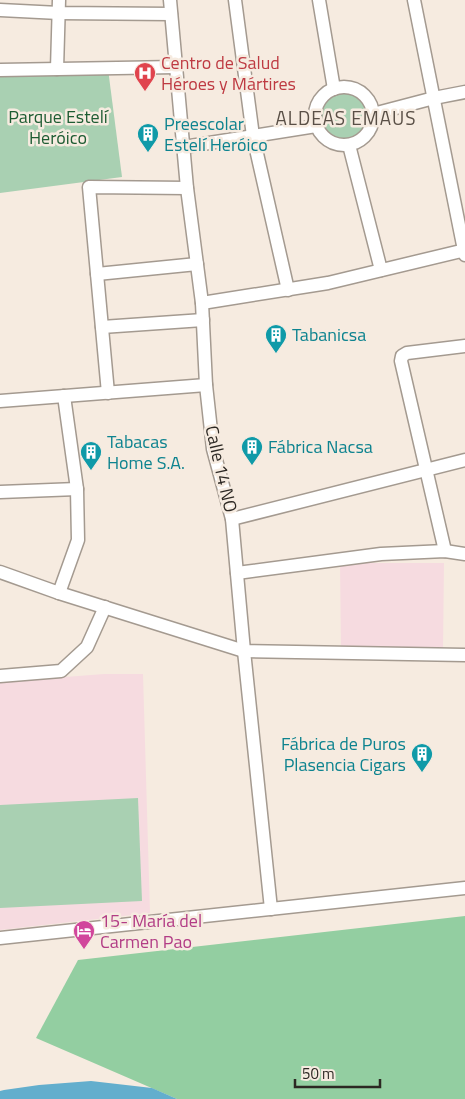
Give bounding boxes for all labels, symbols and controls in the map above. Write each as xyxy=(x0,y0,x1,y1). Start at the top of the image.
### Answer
place label: Centro de Salud Héroes y Mártires xyxy=(161,49,296,97)
hospital icon: Centro de Salud Héroes y Mártires xyxy=(133,61,157,92)
park label: Parque Estelí Heróico xyxy=(8,103,110,151)
district label: ALDEAS EMAUS xyxy=(275,103,417,132)
place label: Preescolar Estelí Heróico xyxy=(164,110,268,158)
building icon: Preescolar Estelí Heróico xyxy=(136,122,160,153)
place label: Tabanicsa xyxy=(292,321,366,348)
building icon: Tabanicsa xyxy=(264,323,288,354)
street label: Calle 14 NO xyxy=(198,423,245,515)
place label: Tabacas Home S.A. xyxy=(107,428,185,476)
place label: Fábrica Nacsa xyxy=(268,433,373,460)
building icon: Fábrica Nacsa xyxy=(240,435,264,466)
building icon: Tabacas Home S.A. xyxy=(79,440,103,471)
place label: Fábrica de Puros Plasencia Cigars xyxy=(281,730,406,778)
building icon: Fábrica de Puros Plasencia Cigars xyxy=(410,742,434,773)
place label: 15- María del Carmen Pao xyxy=(100,907,202,955)
hotel icon: 15- María del Carmen Pao xyxy=(72,919,96,950)
scale bar xyxy=(295,1056,380,1088)
text: 50 m xyxy=(302,1062,335,1085)

